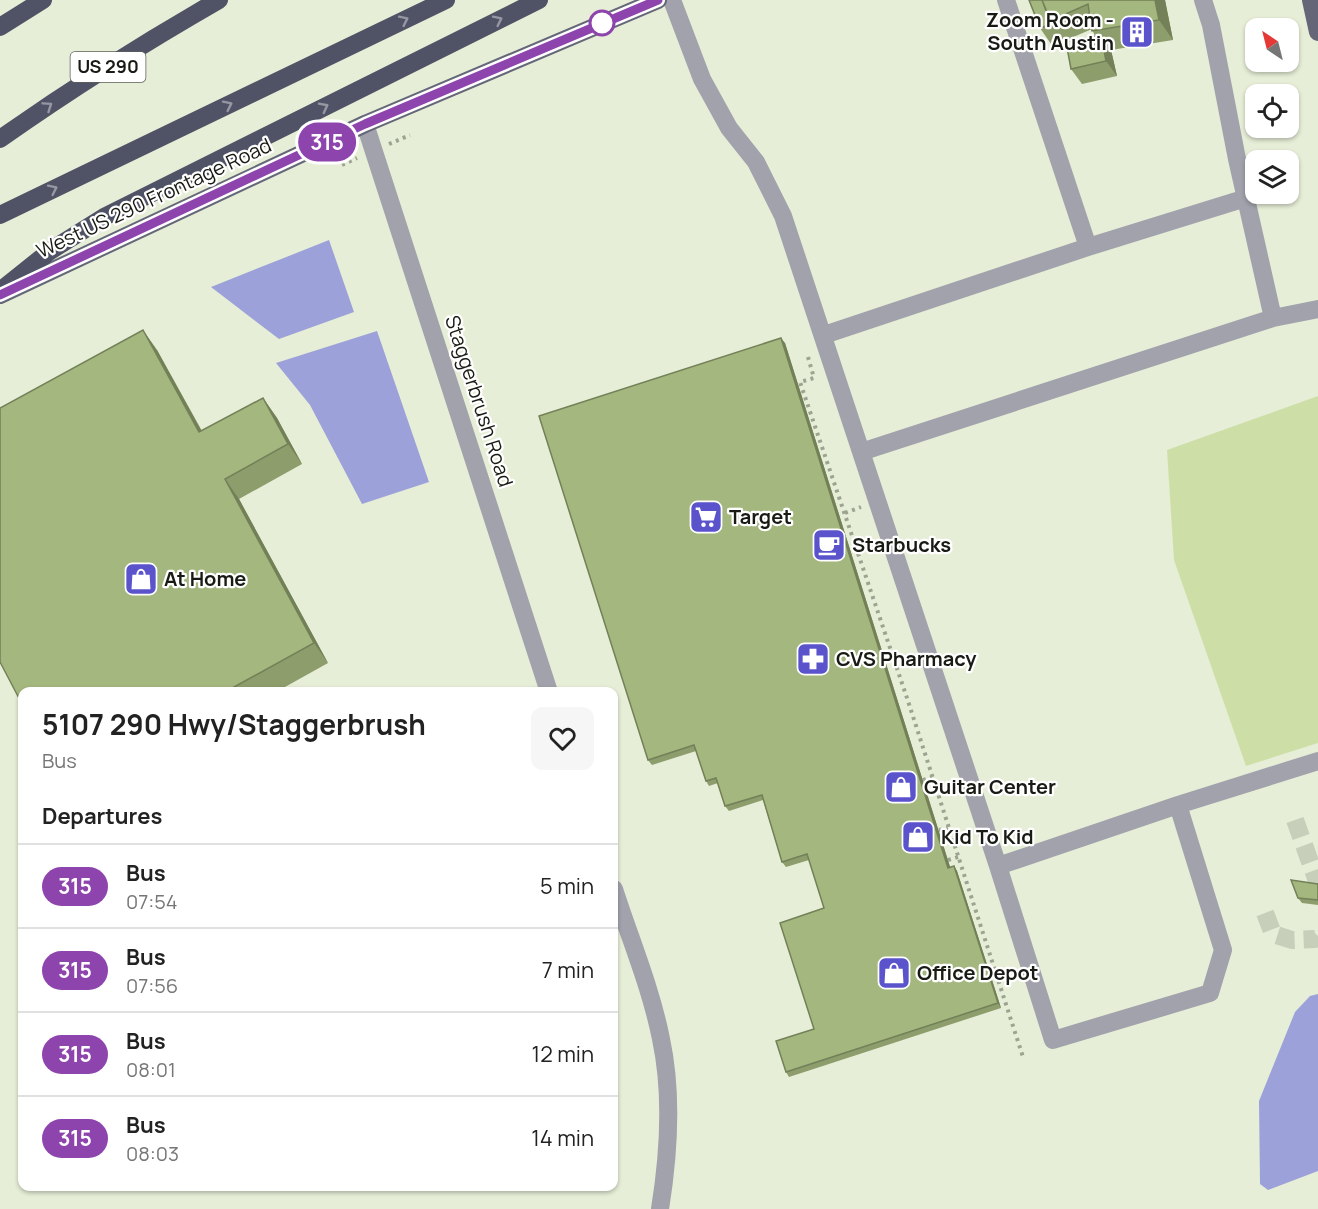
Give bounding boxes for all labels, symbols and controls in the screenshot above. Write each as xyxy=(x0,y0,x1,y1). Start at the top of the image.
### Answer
place label: Zoom Room - South Austin xyxy=(986,6,1114,56)
unlabelled marker xyxy=(589,10,615,36)
building icon: Zoom Room - South Austin xyxy=(1119,14,1155,50)
one-way arrow xyxy=(398,16,409,28)
one-way arrow xyxy=(492,16,503,27)
north arrow xyxy=(1245,18,1299,72)
map controls xyxy=(1245,18,1299,204)
road number: US 290 xyxy=(70,52,146,82)
button: locate xyxy=(1245,84,1299,138)
one-way arrow xyxy=(222,100,233,112)
one-way arrow xyxy=(41,102,52,113)
one-way arrow xyxy=(317,103,328,114)
line badge: 315 xyxy=(292,122,362,162)
text: 315 xyxy=(310,128,344,156)
street label: West US 290 Frontage Road xyxy=(32,131,276,264)
button: layers xyxy=(1245,150,1299,204)
one-way arrow xyxy=(46,185,57,197)
street label: Staggerbrush Road xyxy=(439,312,520,490)
supermarket icon: Target xyxy=(688,499,724,535)
place label: Target xyxy=(729,503,792,530)
cafe icon: Starbucks xyxy=(811,527,847,563)
place label: Starbucks xyxy=(852,531,951,558)
shop icon: At Home xyxy=(123,561,159,597)
place label: At Home xyxy=(164,565,246,592)
pharmacy icon: CVS Pharmacy xyxy=(795,641,831,677)
place label: CVS Pharmacy xyxy=(836,645,977,672)
text: 5107 290 Hwy/Staggerbrush xyxy=(42,705,426,743)
button: heart xyxy=(531,707,594,770)
text: Bus xyxy=(42,747,77,774)
shop icon: Guitar Center xyxy=(883,769,919,805)
place label: Guitar Center xyxy=(924,773,1056,800)
text: Departures xyxy=(42,801,162,831)
shop icon: Kid To Kid xyxy=(900,819,936,855)
place label: Kid To Kid xyxy=(941,823,1034,850)
text: Bus xyxy=(126,858,166,888)
text: 5 min xyxy=(540,871,594,901)
text: 315 xyxy=(58,872,92,900)
text: 07:54 xyxy=(126,888,178,915)
text: Bus xyxy=(126,942,166,972)
text: 7 min xyxy=(542,955,594,985)
shop icon: Office Depot xyxy=(876,955,912,991)
text: 315 xyxy=(58,956,92,984)
place label: Office Depot xyxy=(917,959,1039,986)
text: 07:56 xyxy=(126,972,178,999)
text: Bus xyxy=(126,1026,166,1056)
text: 12 min xyxy=(532,1039,594,1069)
text: 315 xyxy=(58,1040,92,1068)
text: 08:01 xyxy=(126,1056,176,1083)
text: Bus xyxy=(126,1110,166,1140)
text: 14 min xyxy=(531,1123,594,1153)
text: 315 xyxy=(58,1124,92,1152)
text: 08:03 xyxy=(126,1140,179,1167)

